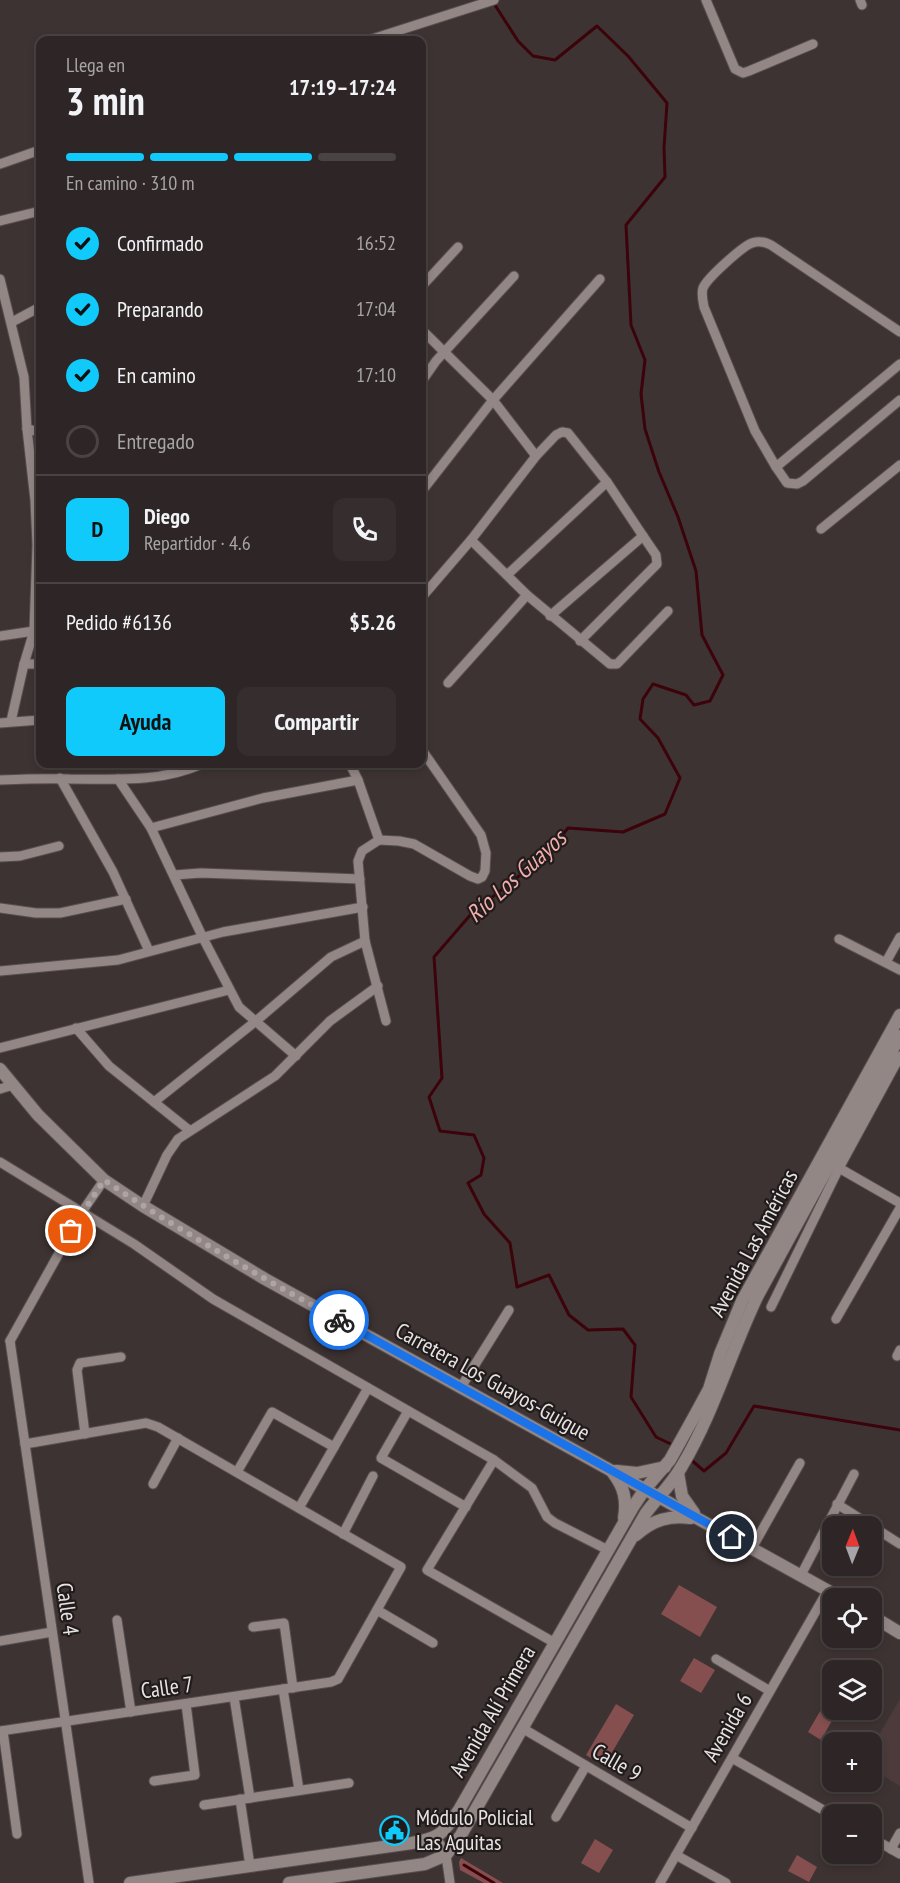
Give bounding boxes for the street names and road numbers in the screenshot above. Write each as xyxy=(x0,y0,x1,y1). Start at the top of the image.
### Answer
street label: Avenida Las Américas xyxy=(702,1165,804,1321)
street label: Carretera Los Guayos-Guigue xyxy=(391,1316,595,1446)
street label: Calle 4 xyxy=(50,1581,86,1637)
street label: Avenida Alí Primera xyxy=(443,1640,541,1782)
street label: Calle 7 xyxy=(139,1669,195,1705)
street label: Avenida 6 xyxy=(696,1688,758,1766)
street label: Calle 9 xyxy=(587,1737,647,1787)

